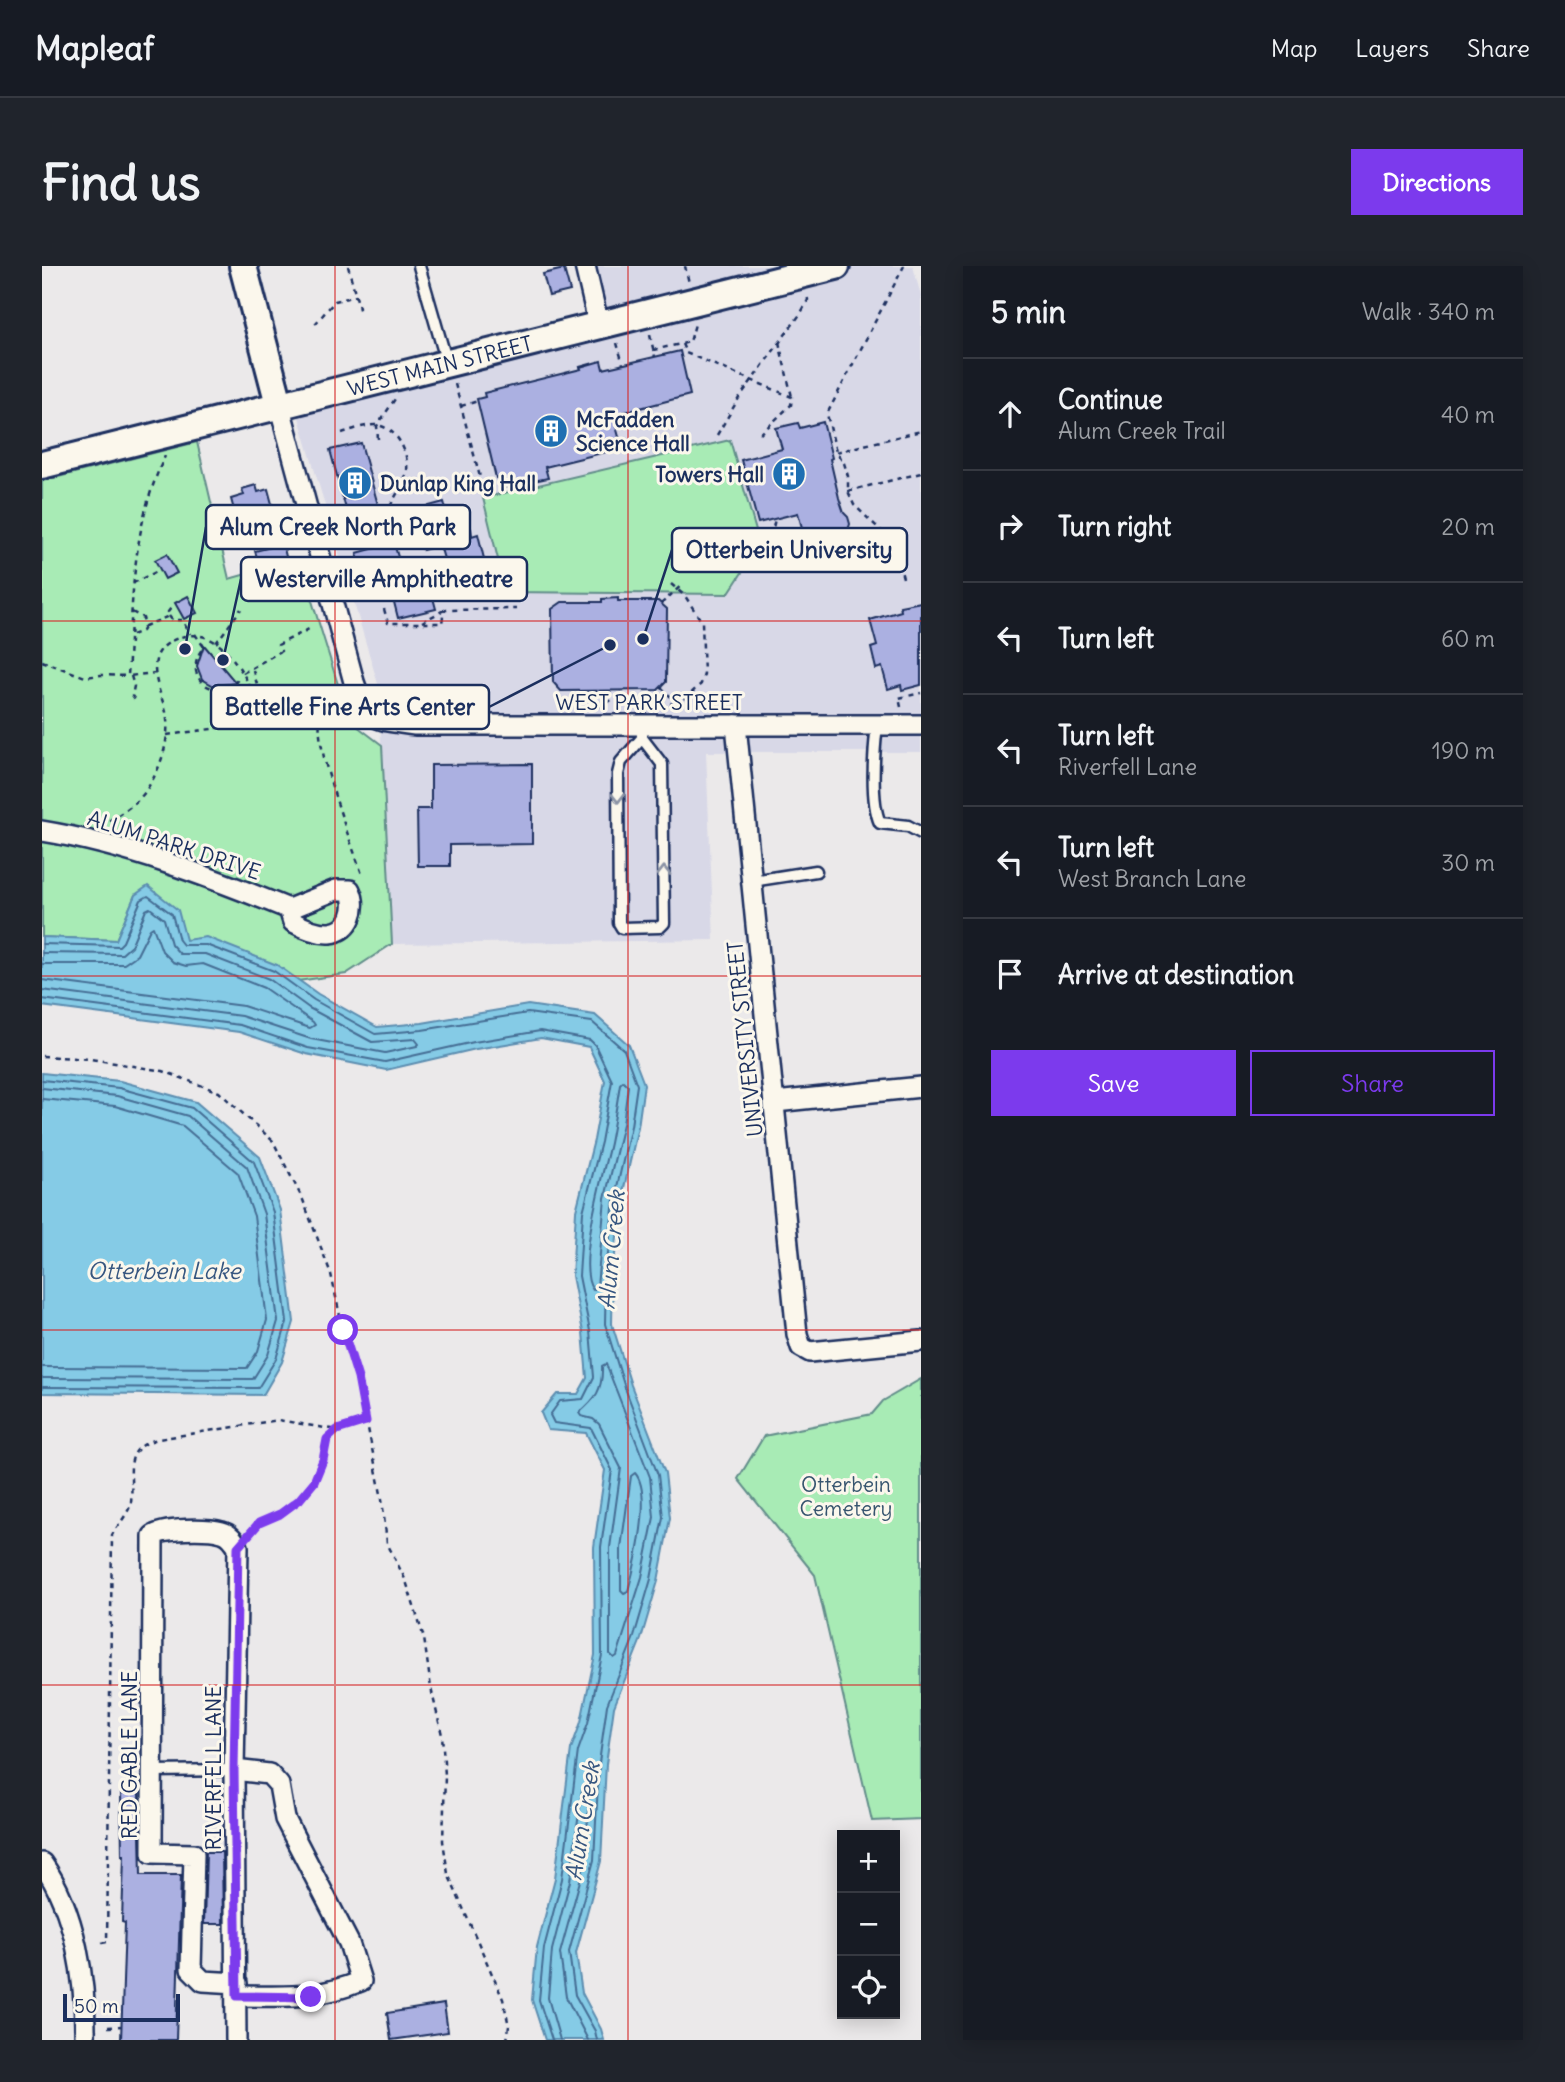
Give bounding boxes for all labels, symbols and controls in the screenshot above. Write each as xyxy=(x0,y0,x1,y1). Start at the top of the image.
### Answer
text: Mapleaf xyxy=(35,27,154,69)
text: Map xyxy=(1271,33,1317,63)
text: Layers xyxy=(1355,33,1429,63)
text: Share xyxy=(1467,33,1530,63)
button: Directions xyxy=(1351,149,1523,215)
text: Find us xyxy=(42,152,200,213)
text: 5 min xyxy=(991,293,1066,331)
text: Walk · 340 m xyxy=(1362,297,1495,326)
street label: WEST MAIN STREET xyxy=(344,329,535,401)
text: Continue xyxy=(1058,383,1163,416)
icon: ahead xyxy=(991,395,1029,433)
text: 40 m xyxy=(1441,400,1495,429)
place label: McFadden Science Hall xyxy=(576,406,690,457)
building icon: McFadden Science Hall xyxy=(532,412,570,450)
text: Alum Creek Trail xyxy=(1058,416,1226,445)
building icon: Towers Hall xyxy=(770,455,808,493)
place label: Towers Hall xyxy=(655,461,764,488)
building icon: Dunlap King Hall xyxy=(336,464,374,502)
place label: Dunlap King Hall xyxy=(380,470,536,497)
callout: Alum Creek North Park xyxy=(206,505,470,549)
icon: right xyxy=(991,507,1029,545)
text: Turn right xyxy=(1058,510,1171,543)
text: Alum Creek North Park xyxy=(220,512,457,541)
text: 20 m xyxy=(1442,512,1495,541)
callout: Otterbein University xyxy=(672,528,907,572)
text: Otterbein University xyxy=(685,535,893,564)
callout: Westerville Amphitheatre xyxy=(241,557,527,601)
text: Westerville Amphitheatre xyxy=(255,564,513,593)
icon: left xyxy=(991,619,1029,657)
text: Turn left xyxy=(1058,622,1154,655)
text: 60 m xyxy=(1441,624,1495,653)
callout: Battelle Fine Arts Center xyxy=(211,685,489,729)
street label: WEST PARK STREET xyxy=(555,689,743,716)
text: Battelle Fine Arts Center xyxy=(225,692,476,721)
text: Turn left xyxy=(1058,719,1154,752)
icon: left xyxy=(991,731,1029,769)
text: 190 m xyxy=(1432,736,1495,765)
text: Riverfell Lane xyxy=(1058,752,1197,781)
one-way arrow xyxy=(610,793,626,803)
street label: ALUM PARK DRIVE xyxy=(84,804,264,886)
text: Turn left xyxy=(1058,831,1154,864)
icon: left xyxy=(991,843,1029,881)
text: 30 m xyxy=(1441,848,1495,877)
text: West Branch Lane xyxy=(1058,864,1246,893)
one-way arrow xyxy=(656,865,672,876)
street label: UNIVERSITY STREET xyxy=(721,940,769,1138)
icon: arrive xyxy=(991,955,1029,993)
text: Arrive at destination xyxy=(1058,958,1294,991)
button: Save xyxy=(991,1050,1236,1116)
button: Share xyxy=(1250,1050,1495,1116)
water label: Alum Creek xyxy=(591,1188,631,1311)
water label: Otterbein Lake xyxy=(87,1256,242,1285)
route start xyxy=(327,1314,358,1345)
park label: Otterbein Cemetery xyxy=(800,1471,893,1522)
street label: RED GABLE LANE xyxy=(116,1671,143,1839)
street label: RIVERFELL LANE xyxy=(200,1685,227,1851)
water label: Alum Creek xyxy=(558,1759,606,1882)
map controls xyxy=(837,1830,900,2019)
button: + xyxy=(837,1830,900,1893)
button: − xyxy=(837,1893,900,1956)
button: locate xyxy=(837,1956,900,2019)
route end xyxy=(295,1981,326,2012)
scale bar xyxy=(63,1991,180,2023)
text: 50 m xyxy=(74,1994,119,2018)

